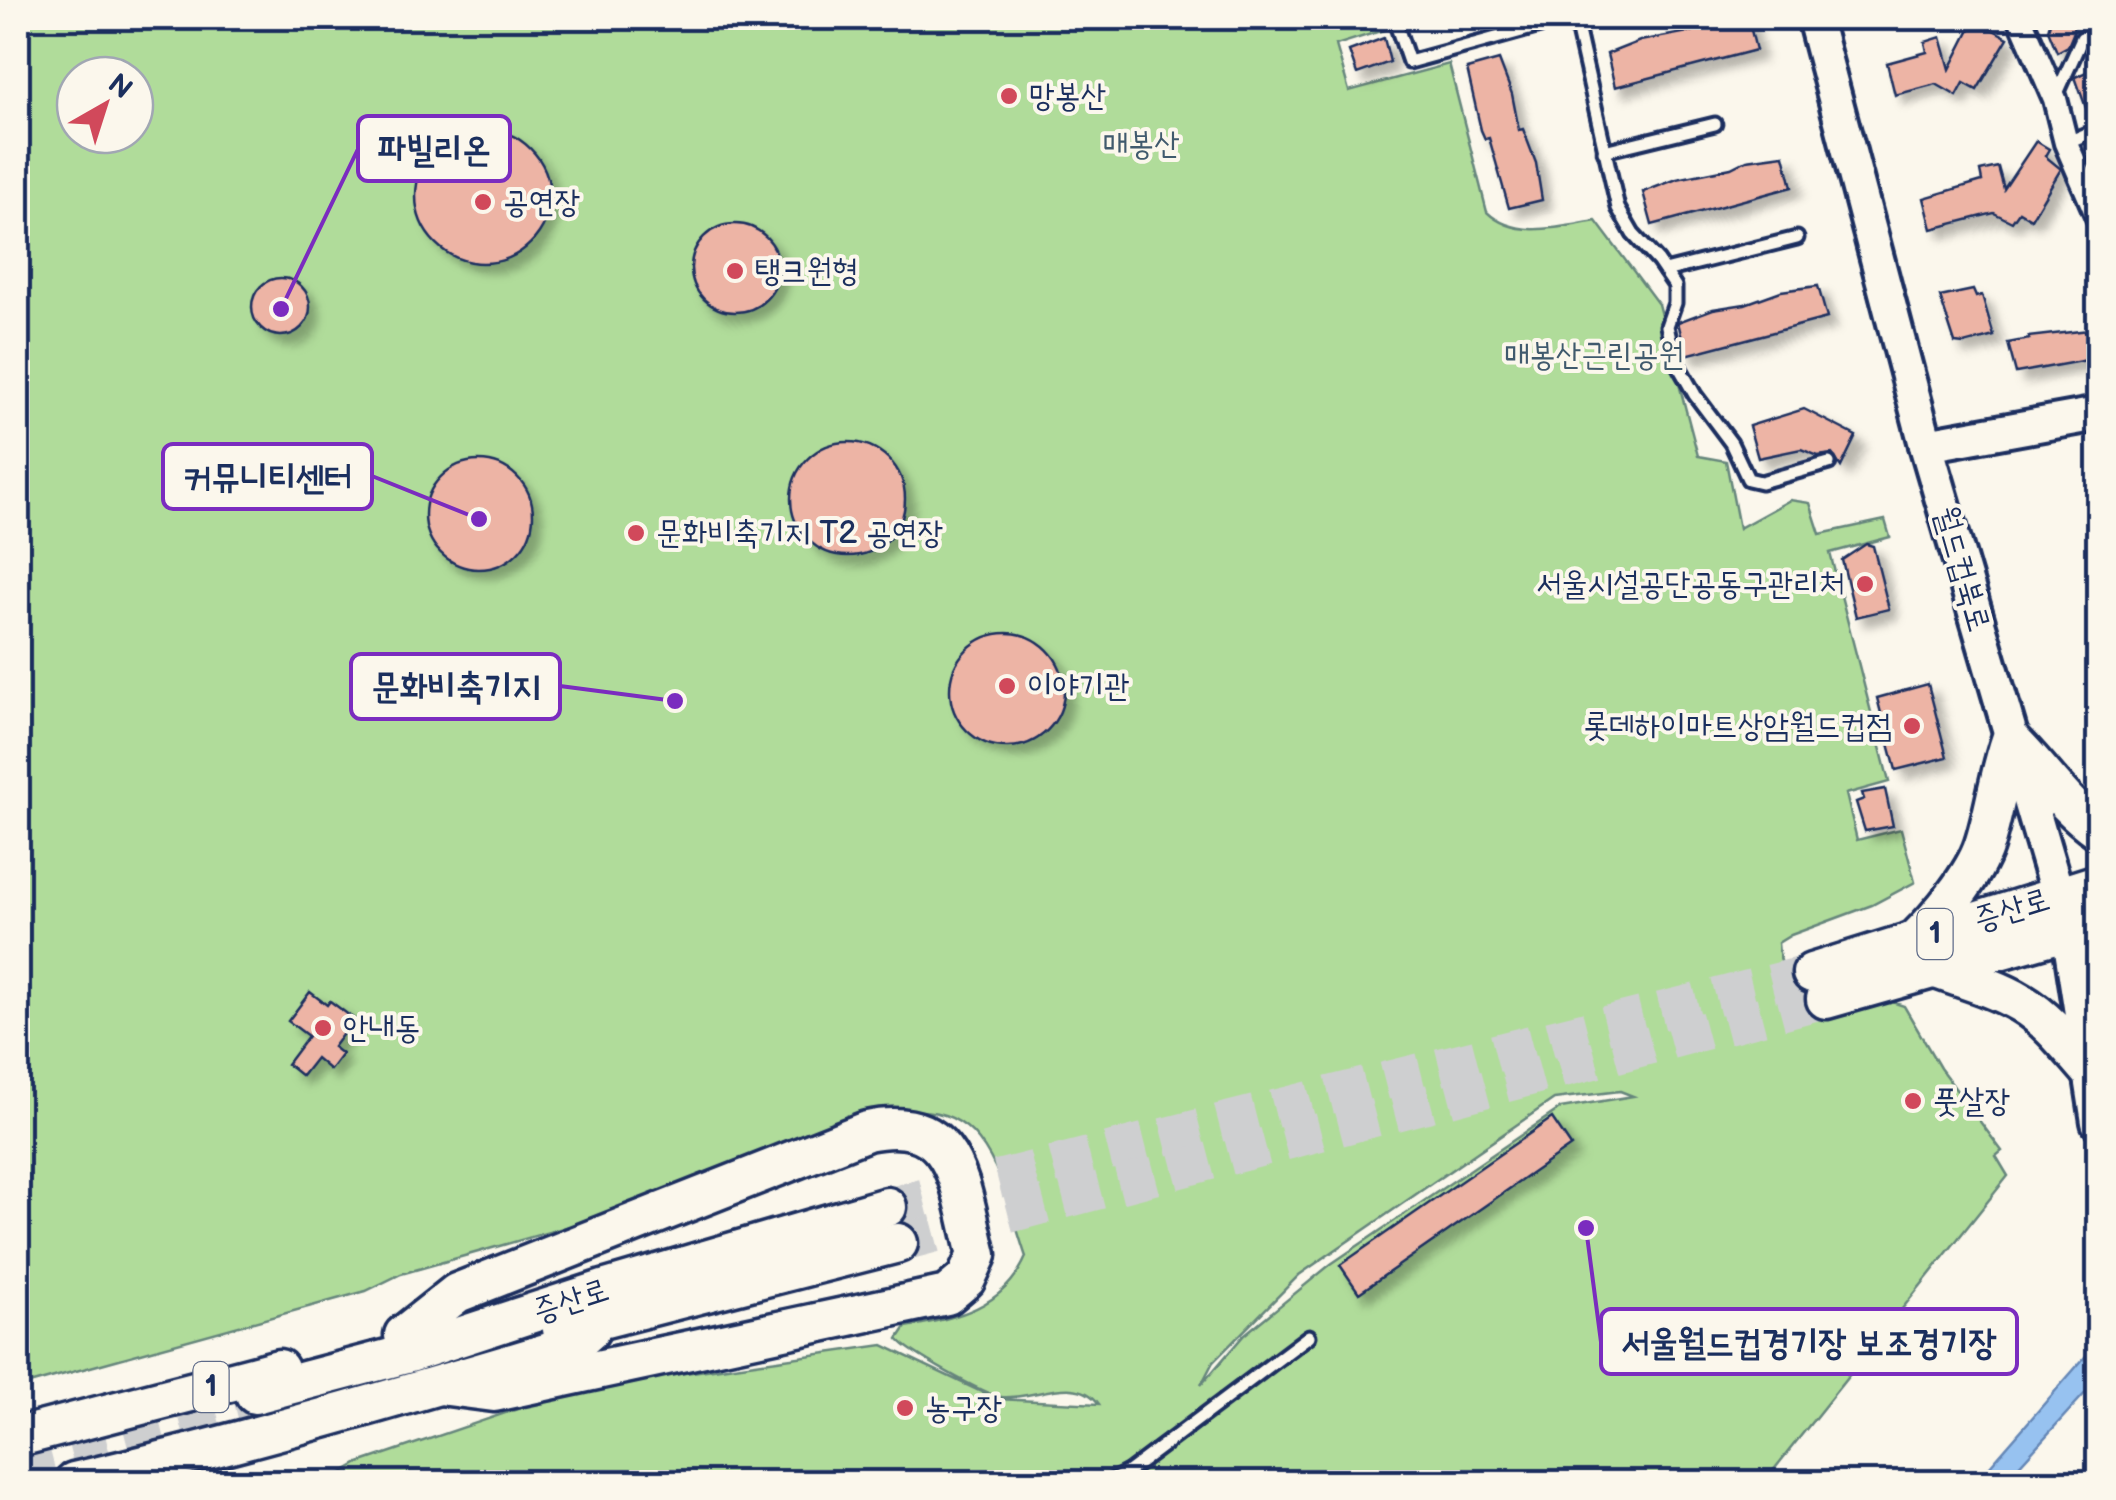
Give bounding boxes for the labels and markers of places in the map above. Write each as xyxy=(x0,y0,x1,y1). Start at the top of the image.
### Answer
place label: 망봉산 xyxy=(1029,77,1106,116)
marker: 망봉산 xyxy=(998,85,1020,107)
callout: 파빌리온 xyxy=(358,116,510,181)
place label: 공연장 xyxy=(503,183,580,222)
marker: 공연장 xyxy=(472,191,494,213)
place label: 탱크원형 xyxy=(755,252,858,291)
marker: 탱크원형 xyxy=(724,260,746,282)
callout: 커뮤니티센터 xyxy=(163,444,372,509)
place label: 문화비축기지 T2 공연장 xyxy=(656,514,943,553)
marker: 문화비축기지 T2 공연장 xyxy=(625,522,647,544)
place label: 서울시설공단공동구관리처 xyxy=(1536,565,1845,604)
marker: 서울시설공단공동구관리처 xyxy=(1854,573,1876,595)
callout: 문화비축기지 xyxy=(351,654,560,719)
place label: 이야기관 xyxy=(1027,667,1130,706)
marker: 이야기관 xyxy=(996,675,1018,697)
place label: 롯데하이마트상암월드컵점 xyxy=(1583,707,1892,746)
marker: 롯데하이마트상암월드컵점 xyxy=(1901,715,1923,737)
place label: 안내동 xyxy=(343,1009,420,1048)
marker: 안내동 xyxy=(312,1017,334,1039)
place label: 풋살장 xyxy=(1933,1082,2010,1121)
marker: 풋살장 xyxy=(1902,1090,1924,1112)
callout: 서울월드컵경기장 보조경기장 xyxy=(1601,1309,2017,1374)
place label: 농구장 xyxy=(925,1389,1002,1428)
marker: 농구장 xyxy=(894,1397,916,1419)

